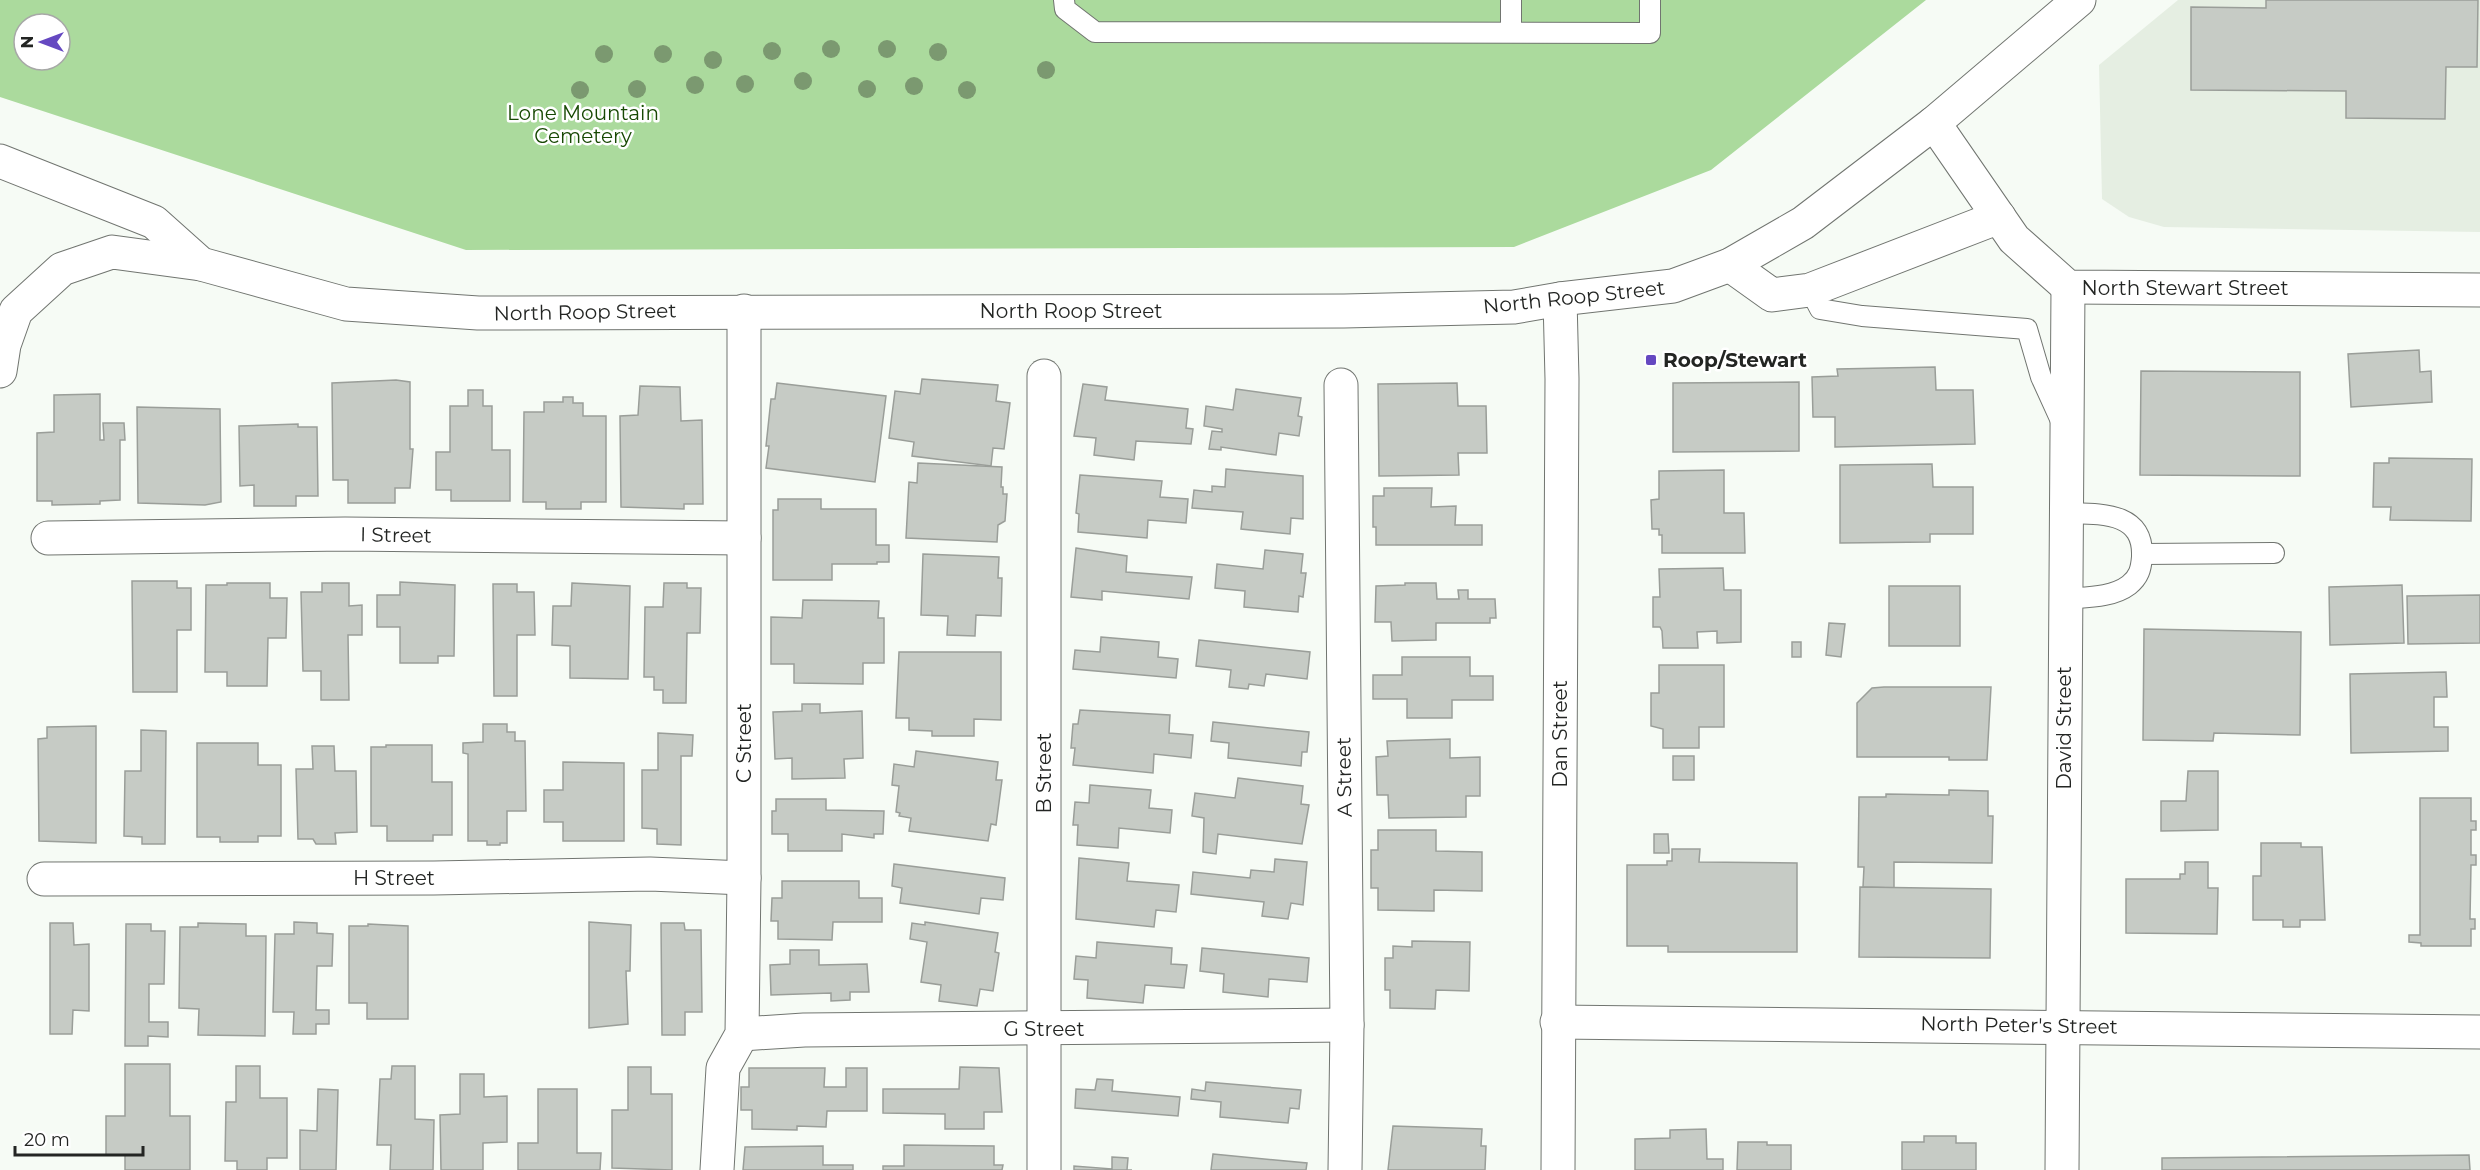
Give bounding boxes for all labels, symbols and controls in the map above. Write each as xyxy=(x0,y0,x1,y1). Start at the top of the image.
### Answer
north arrow xyxy=(12,12,72,72)
text: N xyxy=(18,36,37,48)
park label: Lone Mountain Cemetery xyxy=(507,101,659,148)
street label: North Roop Street xyxy=(1482,276,1666,318)
street label: North Stewart Street xyxy=(2081,276,2289,300)
street label: North Roop Street xyxy=(493,298,677,326)
street label: North Roop Street xyxy=(980,299,1162,323)
place label: Roop/Stewart xyxy=(1663,348,1807,372)
marker: Roop/Stewart xyxy=(1644,353,1658,367)
street label: I Street xyxy=(360,522,432,548)
street label: David Street xyxy=(2052,666,2076,790)
street label: Dan Street xyxy=(1548,680,1572,788)
street label: C Street xyxy=(732,703,756,783)
street label: B Street xyxy=(1032,733,1056,813)
street label: A Street xyxy=(1331,737,1357,817)
street label: H Street xyxy=(353,866,435,890)
street label: North Peter's Street xyxy=(1920,1011,2118,1039)
street label: G Street xyxy=(1003,1017,1085,1041)
scale bar xyxy=(15,1119,142,1157)
text: 20 m xyxy=(24,1129,70,1151)

